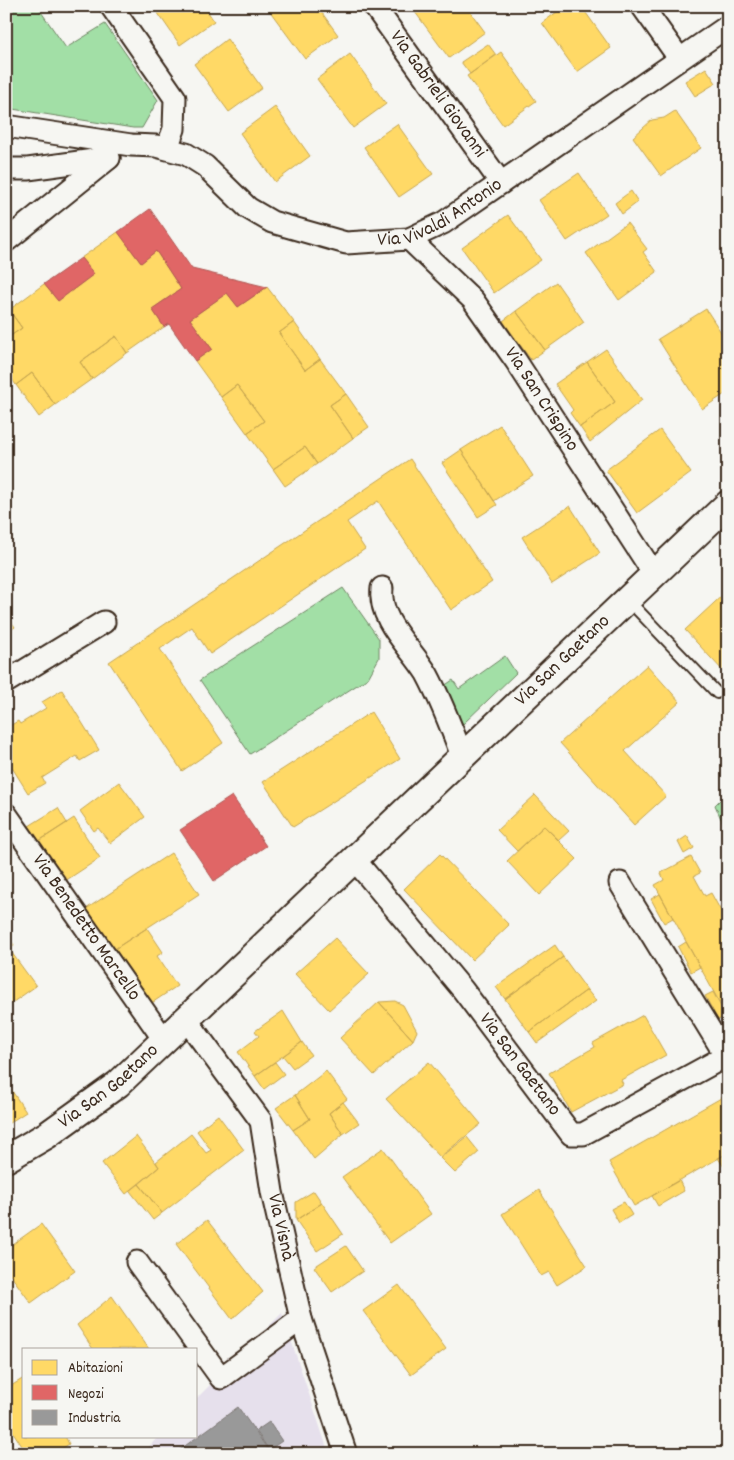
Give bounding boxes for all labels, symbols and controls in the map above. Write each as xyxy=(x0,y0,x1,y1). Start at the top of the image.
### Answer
street label: Via Gabrieli Giovanni xyxy=(382,25,493,164)
street label: Via Vivaldi Antonio xyxy=(377,172,509,255)
street label: Via San Crispino xyxy=(497,342,585,458)
street label: Via San Gaetano xyxy=(509,608,617,713)
street label: Via Benedetto Marcello xyxy=(24,849,147,1007)
street label: Via San Gaetano xyxy=(471,1007,567,1122)
street label: Via San Gaetano xyxy=(53,1038,166,1136)
street label: Via Visnà xyxy=(259,1191,301,1264)
legend xyxy=(22,1348,198,1438)
text: Abitazioni xyxy=(68,1358,123,1380)
text: Negozi xyxy=(68,1384,104,1406)
text: Industria xyxy=(68,1408,121,1430)

